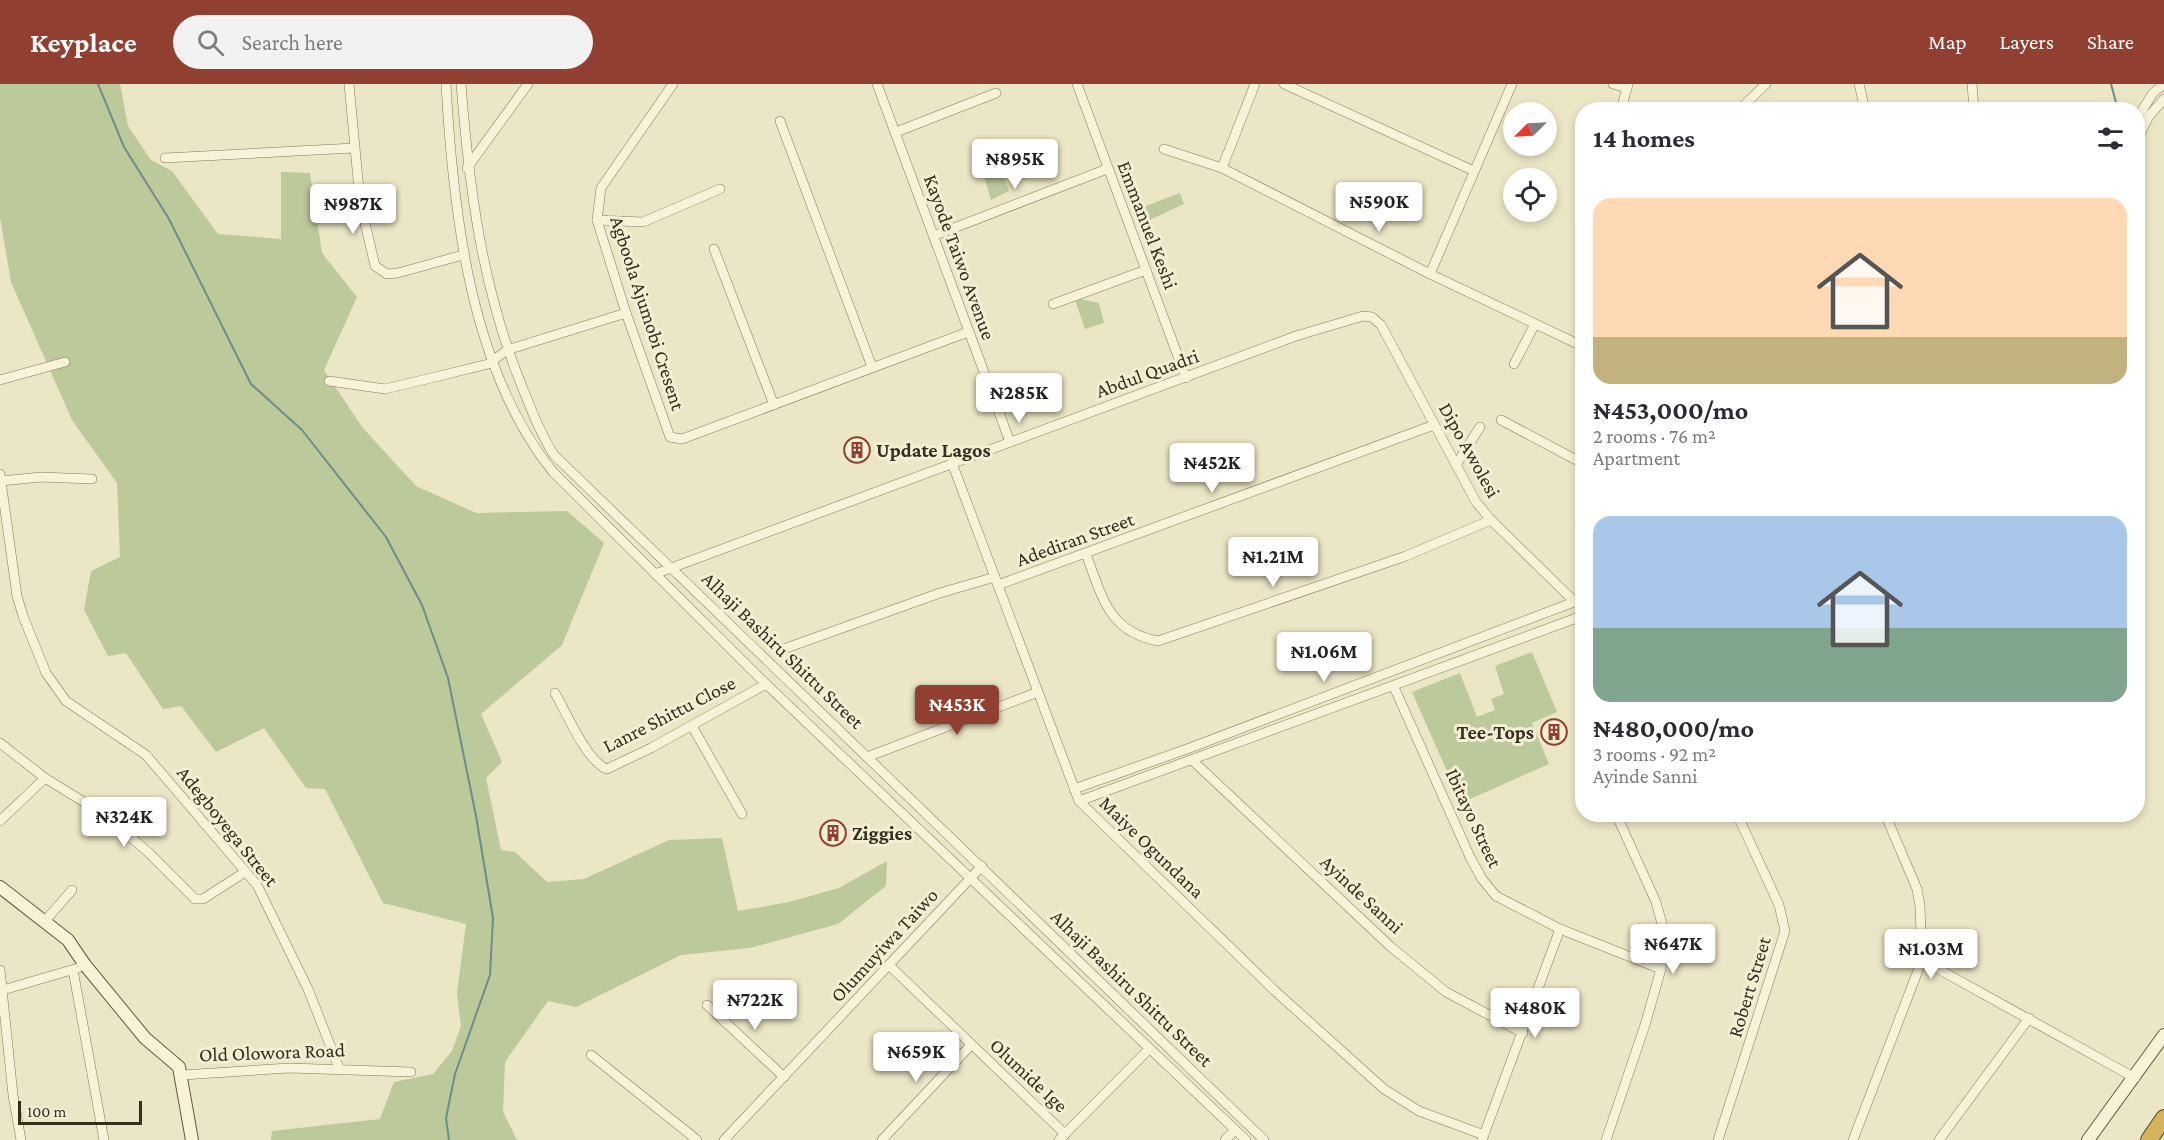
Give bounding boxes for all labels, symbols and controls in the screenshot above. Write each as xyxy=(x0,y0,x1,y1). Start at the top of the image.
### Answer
search box xyxy=(173,15,593,69)
icon: search xyxy=(194,26,227,59)
text: Keyplace xyxy=(30,27,137,58)
text: Search here xyxy=(242,30,343,55)
text: Map xyxy=(1928,30,1967,54)
text: Layers xyxy=(2000,30,2054,54)
text: Share xyxy=(2087,30,2134,54)
north arrow xyxy=(1503,102,1557,156)
map controls xyxy=(1503,102,1557,222)
icon: filters xyxy=(2094,122,2127,155)
text: 14 homes xyxy=(1593,124,1695,153)
pin: ₦895K xyxy=(973,139,1057,190)
text: ₦895K xyxy=(986,147,1044,169)
street label: Emmanuel Keshi xyxy=(1113,158,1183,292)
button: locate xyxy=(1503,168,1557,222)
street label: Kayode Taiwo Avenue xyxy=(919,171,1000,343)
pin: ₦590K xyxy=(1337,182,1421,233)
pin: ₦987K xyxy=(311,184,395,235)
text: ₦590K xyxy=(1350,190,1408,212)
text: ₦987K xyxy=(324,192,382,214)
street label: Agboola Ajumobi Cresent xyxy=(605,213,690,413)
icon: home xyxy=(1806,237,1914,345)
street label: Abdul Quadri xyxy=(1093,344,1201,402)
pin: ₦285K xyxy=(977,373,1061,424)
text: ₦285K xyxy=(990,381,1048,403)
text: ₦453,000/mo xyxy=(1593,396,1748,425)
street label: Dipo Awolesi xyxy=(1434,399,1505,502)
text: 2 rooms · 76 m² xyxy=(1593,425,1716,447)
building icon: Update Lagos xyxy=(842,435,872,465)
place label: Update Lagos xyxy=(876,439,991,461)
pin: ₦452K xyxy=(1170,443,1254,494)
text: Apartment xyxy=(1593,447,1680,469)
text: ₦452K xyxy=(1184,451,1240,473)
street label: Adediran Street xyxy=(1013,507,1137,571)
pin: ₦1.21M xyxy=(1224,537,1322,588)
text: ₦1.21M xyxy=(1242,545,1304,567)
icon: home xyxy=(1806,555,1914,663)
street label: Alhaji Bashiru Shittu Street xyxy=(697,567,868,734)
pin: ₦1.06M xyxy=(1275,632,1373,683)
text: ₦1.06M xyxy=(1291,640,1357,662)
street label: Lanre Shittu Close xyxy=(599,671,739,757)
pin: ₦453K xyxy=(915,685,999,736)
text: ₦453K xyxy=(929,693,985,715)
text: ₦480,000/mo xyxy=(1593,714,1754,743)
building icon: Tee-Tops xyxy=(1539,717,1569,747)
place label: Tee-Tops xyxy=(1456,721,1534,743)
text: 3 rooms · 92 m² xyxy=(1593,743,1716,765)
street label: Adegboyega Street xyxy=(172,762,283,891)
street label: Ibitayo Street xyxy=(1441,765,1507,872)
text: Ayinde Sanni xyxy=(1593,765,1698,787)
street label: Maiye Ogundana xyxy=(1094,792,1209,903)
pin: ₦324K xyxy=(82,797,166,848)
text: ₦324K xyxy=(96,805,152,827)
building icon: Ziggies xyxy=(818,818,848,848)
place label: Ziggies xyxy=(852,822,912,844)
street label: Ayinde Sanni xyxy=(1316,850,1408,938)
street label: Olumuyiwa Taiwo xyxy=(826,884,943,1007)
street label: Alhaji Bashiru Shittu Street xyxy=(1046,905,1217,1072)
pin: ₦647K xyxy=(1631,924,1715,975)
pin: ₦1.03M xyxy=(1882,929,1980,980)
text: ₦647K xyxy=(1644,932,1702,954)
street label: Robert Street xyxy=(1723,934,1775,1040)
text: ₦1.03M xyxy=(1898,937,1964,959)
pin: ₦722K xyxy=(713,980,797,1031)
text: ₦722K xyxy=(727,988,783,1010)
pin: ₦480K xyxy=(1493,988,1577,1039)
text: ₦480K xyxy=(1505,996,1565,1018)
pin: ₦659K xyxy=(874,1032,958,1083)
street label: Olumide Ige xyxy=(985,1034,1073,1117)
street label: Old Olowora Road xyxy=(199,1038,346,1066)
text: ₦659K xyxy=(887,1040,945,1062)
scale bar xyxy=(18,1098,142,1126)
text: 100 m xyxy=(27,1103,66,1120)

